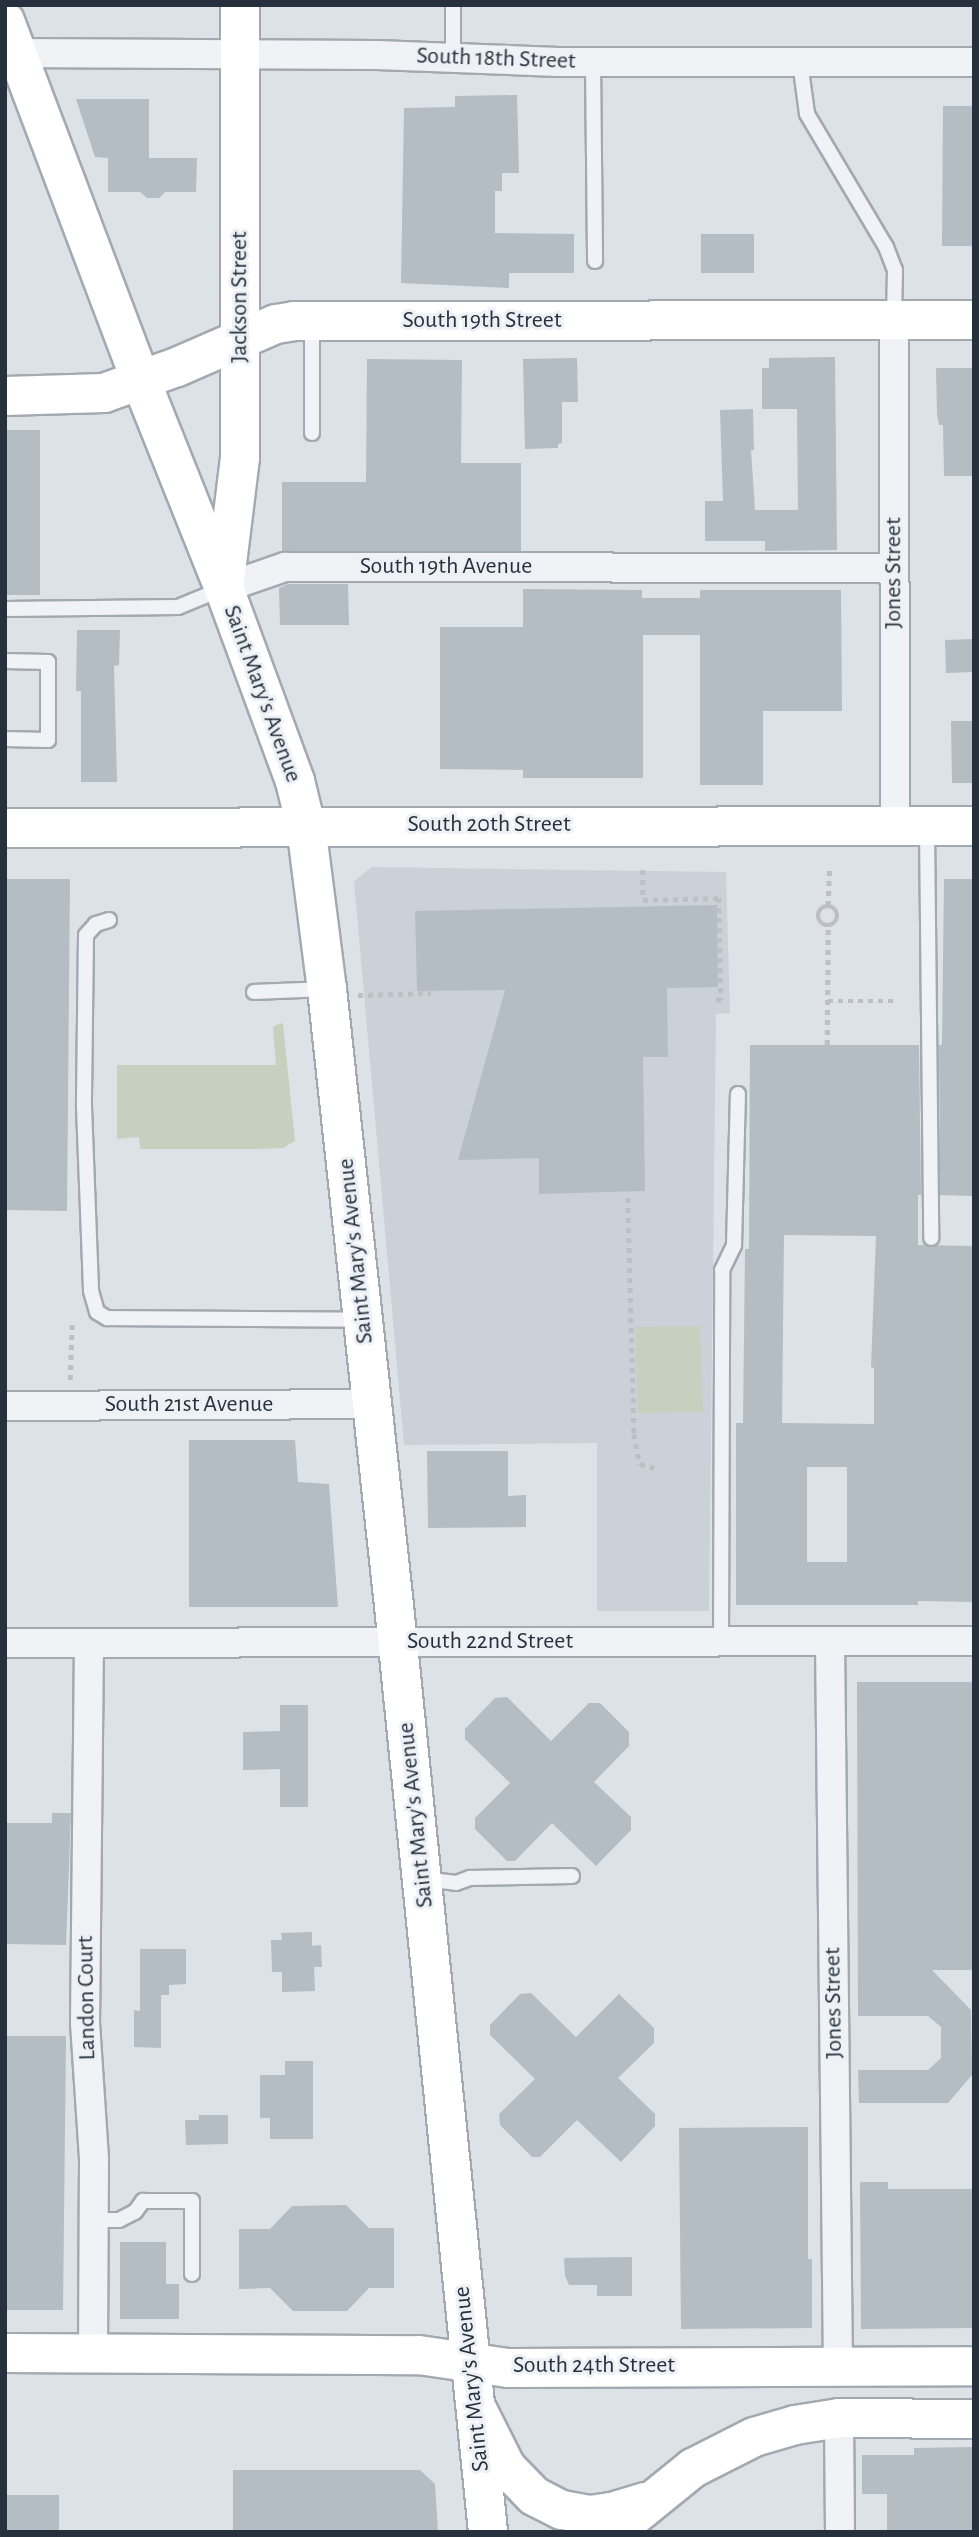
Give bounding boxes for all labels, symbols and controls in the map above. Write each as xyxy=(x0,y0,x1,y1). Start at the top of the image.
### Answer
street label: South 18th Street xyxy=(416,42,576,76)
street label: Jackson Street xyxy=(226,231,254,363)
street label: South 19th Street xyxy=(402,307,562,335)
street label: Jones Street xyxy=(880,517,908,629)
street label: South 19th Avenue xyxy=(360,553,532,581)
street label: Saint Mary's Avenue xyxy=(217,602,307,786)
street label: South 20th Street xyxy=(407,811,571,839)
street label: Saint Mary's Avenue xyxy=(332,1157,380,1345)
street label: South 21st Avenue xyxy=(105,1391,273,1419)
street label: South 22nd Street xyxy=(407,1628,573,1656)
street label: Saint Mary's Avenue xyxy=(392,1721,440,1909)
street label: Landon Court xyxy=(72,1935,102,2061)
street label: Jones Street xyxy=(819,1947,849,2059)
street label: Saint Mary's Avenue xyxy=(448,2285,496,2473)
street label: South 24th Street xyxy=(513,2352,675,2380)

